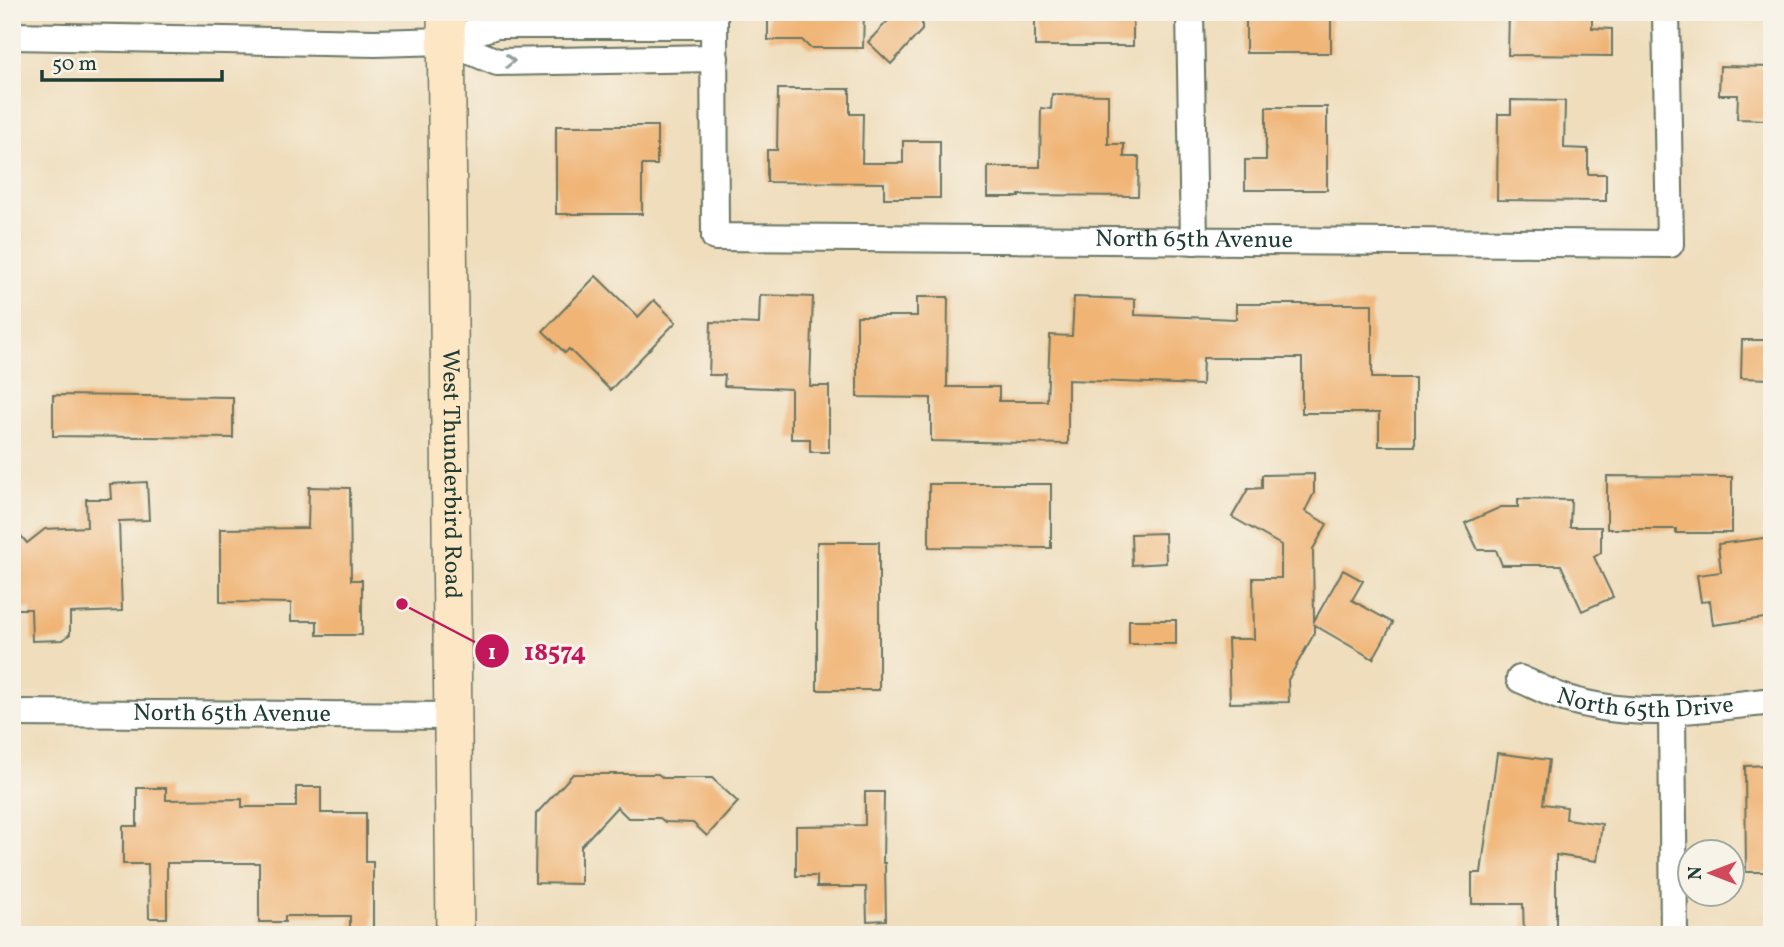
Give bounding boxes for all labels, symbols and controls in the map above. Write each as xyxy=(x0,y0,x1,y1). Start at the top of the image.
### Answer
scale bar xyxy=(42,38,222,82)
text: 50 m xyxy=(52,50,97,79)
one-way arrow xyxy=(505,54,516,69)
street label: North 65th Avenue xyxy=(1095,223,1293,258)
street label: West Thunderbird Road xyxy=(432,349,469,599)
callout: 18574 xyxy=(474,628,600,675)
text: 18574 xyxy=(524,635,586,671)
text: 1 xyxy=(488,639,496,668)
street label: North 65th Drive xyxy=(1552,680,1735,728)
street label: North 65th Avenue xyxy=(133,697,331,732)
north arrow xyxy=(1676,838,1746,908)
text: N xyxy=(1683,866,1709,880)

